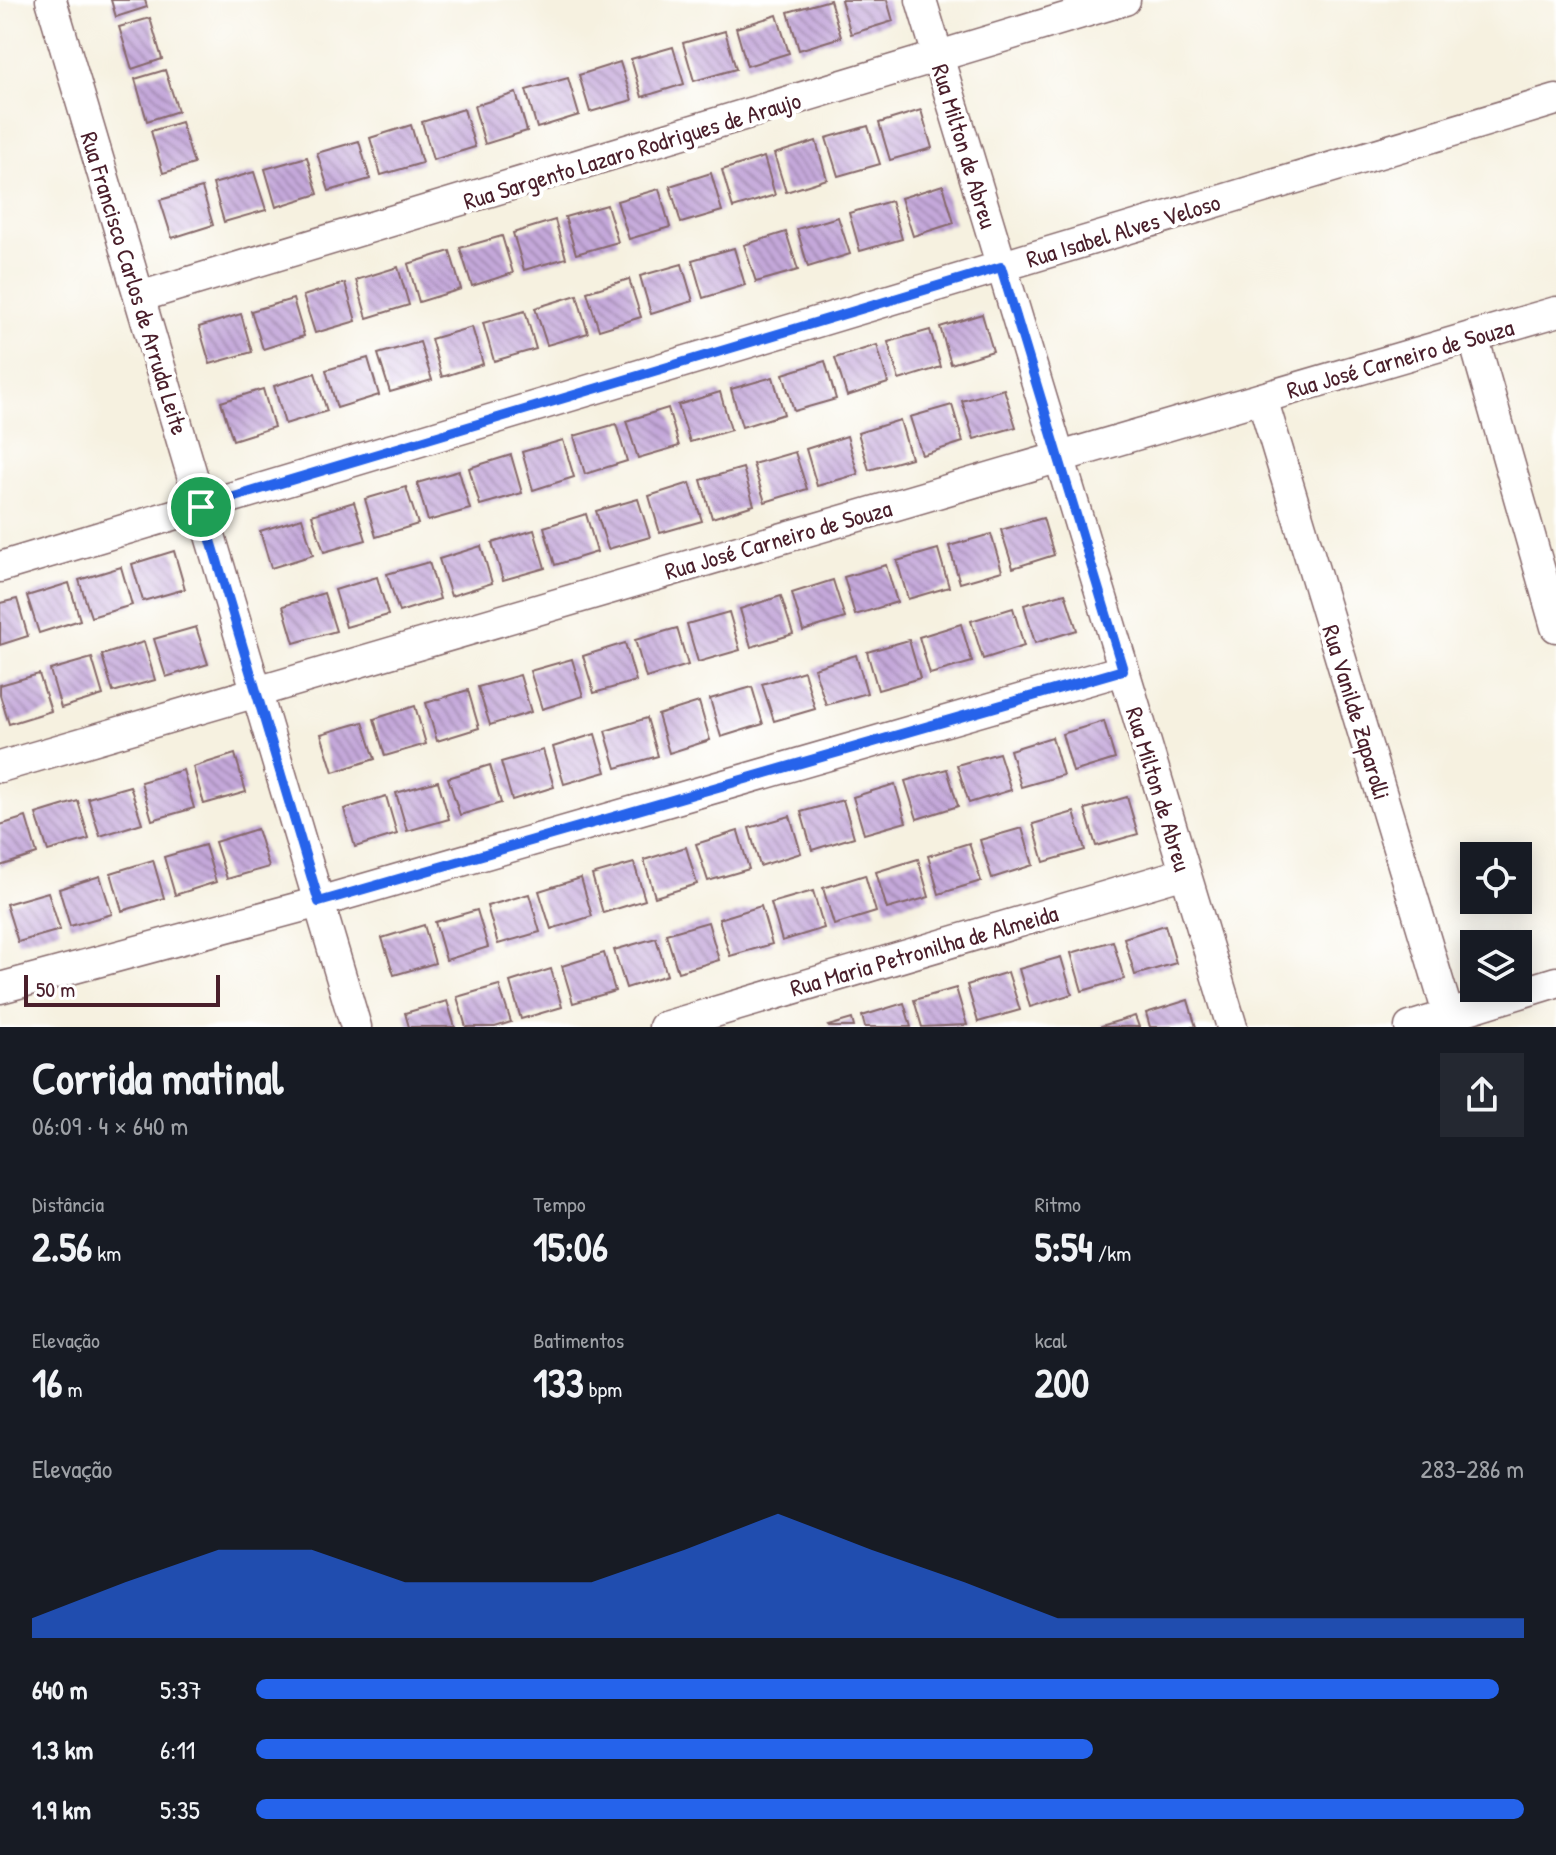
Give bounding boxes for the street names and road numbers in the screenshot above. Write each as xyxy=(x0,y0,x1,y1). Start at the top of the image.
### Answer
street label: Rua Milton de Abreu xyxy=(925,60,1005,232)
street label: Rua Sargento Lazaro Rodrigues de Araujo xyxy=(460,83,805,217)
street label: Rua Francisco Carlos de Arruda Leite xyxy=(74,128,196,439)
street label: Rua Isabel Alves Veloso xyxy=(1022,185,1224,275)
street label: Rua José Carneiro de Souza xyxy=(1283,310,1517,406)
street label: Rua José Carneiro de Souza xyxy=(661,491,895,587)
street label: Rua Vanilde Zaparolli xyxy=(1315,621,1399,803)
street label: Rua Milton de Abreu xyxy=(1119,703,1199,875)
street label: Rua Maria Petronilha de Almeida xyxy=(786,896,1062,1004)

